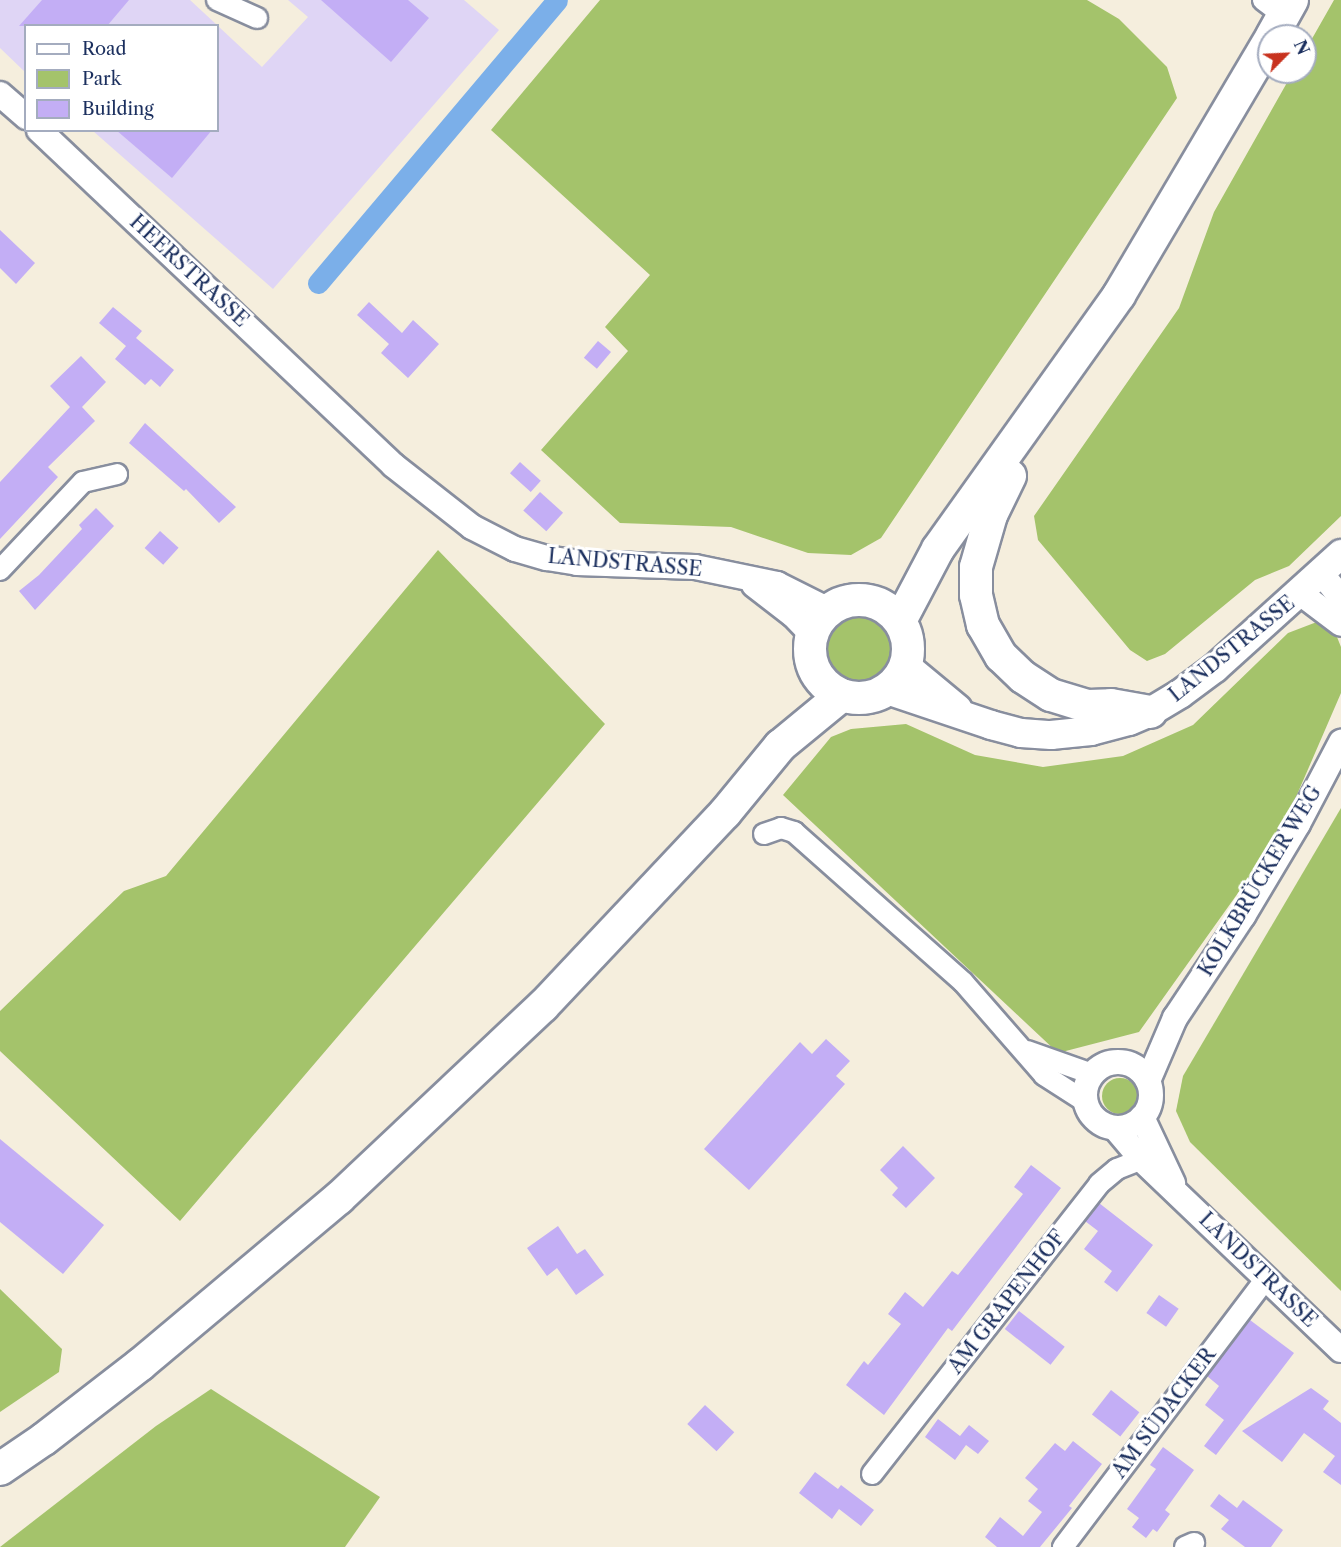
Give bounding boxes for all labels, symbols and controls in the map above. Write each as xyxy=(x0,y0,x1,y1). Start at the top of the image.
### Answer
legend xyxy=(24,24,219,132)
north arrow xyxy=(1257,24,1317,84)
text: N xyxy=(1290,37,1314,58)
text: Road xyxy=(82,38,127,60)
text: Park xyxy=(82,68,121,90)
text: Building xyxy=(82,98,154,120)
street label: HEERSTRASSE xyxy=(125,210,253,332)
street label: LANDSTRASSE xyxy=(547,544,703,582)
street label: LANDSTRASSE xyxy=(1164,591,1300,707)
street label: KOLKBRÜCKER WEG xyxy=(1193,781,1327,981)
street label: LANDSTRASSE xyxy=(1194,1208,1322,1332)
street label: AM GRAPENHOF xyxy=(944,1225,1070,1379)
street label: AM SÜDACKER xyxy=(1107,1343,1221,1483)

